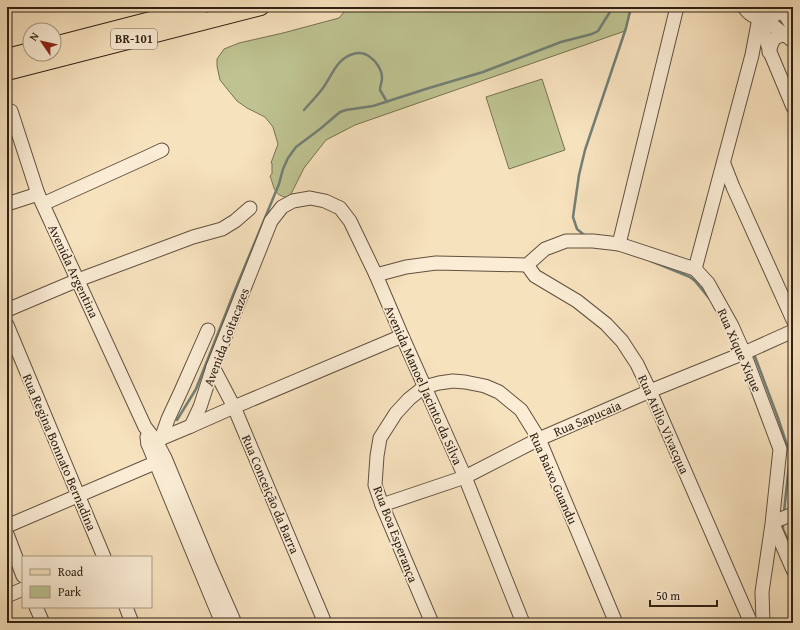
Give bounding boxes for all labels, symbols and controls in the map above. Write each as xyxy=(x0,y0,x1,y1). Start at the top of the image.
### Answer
north arrow xyxy=(22,22,62,62)
text: N xyxy=(25,28,43,44)
road number: BR-101 xyxy=(111,29,157,49)
street label: Avenida Argentina xyxy=(44,221,104,322)
street label: Avenida Goitacazes xyxy=(199,285,254,389)
street label: Avenida Manoel Jacinto da Silva xyxy=(380,302,468,469)
street label: Rua Xique Xique xyxy=(713,305,766,395)
street label: Rua Regina Bonnato Bernadina xyxy=(18,371,102,534)
street label: Rua Atilio Vivacqua xyxy=(633,372,694,478)
street label: Rua Sapucaia xyxy=(550,395,625,441)
street label: Rua Baixo Guandu xyxy=(525,429,582,527)
street label: Rua Conceição da Barra xyxy=(237,432,305,557)
street label: Rua Boa Esperança xyxy=(368,483,423,586)
legend xyxy=(22,556,152,608)
text: Road xyxy=(58,563,84,580)
scale bar xyxy=(650,582,717,608)
text: Park xyxy=(58,583,82,600)
text: 50 m xyxy=(656,587,680,604)

